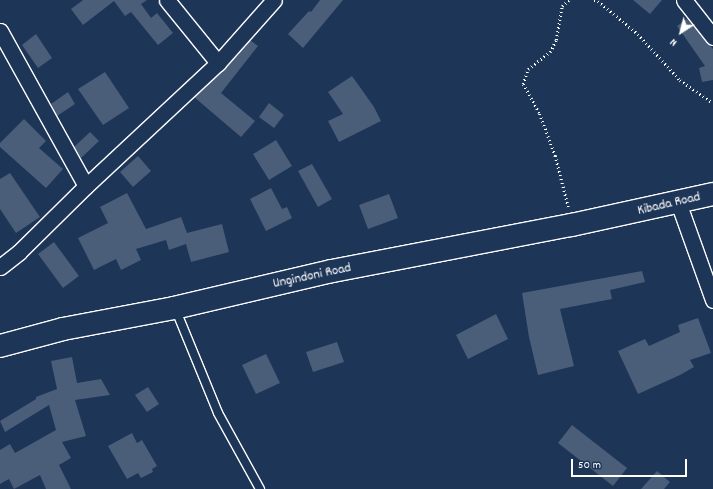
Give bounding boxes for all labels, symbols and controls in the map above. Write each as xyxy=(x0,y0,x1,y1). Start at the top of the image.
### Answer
north arrow xyxy=(661,12,701,52)
text: N xyxy=(667,34,681,50)
street label: Kibada Road xyxy=(636,189,702,219)
street label: Ungindoni Road xyxy=(271,260,353,292)
scale bar xyxy=(573,451,689,477)
text: 50 m xyxy=(578,457,601,474)

